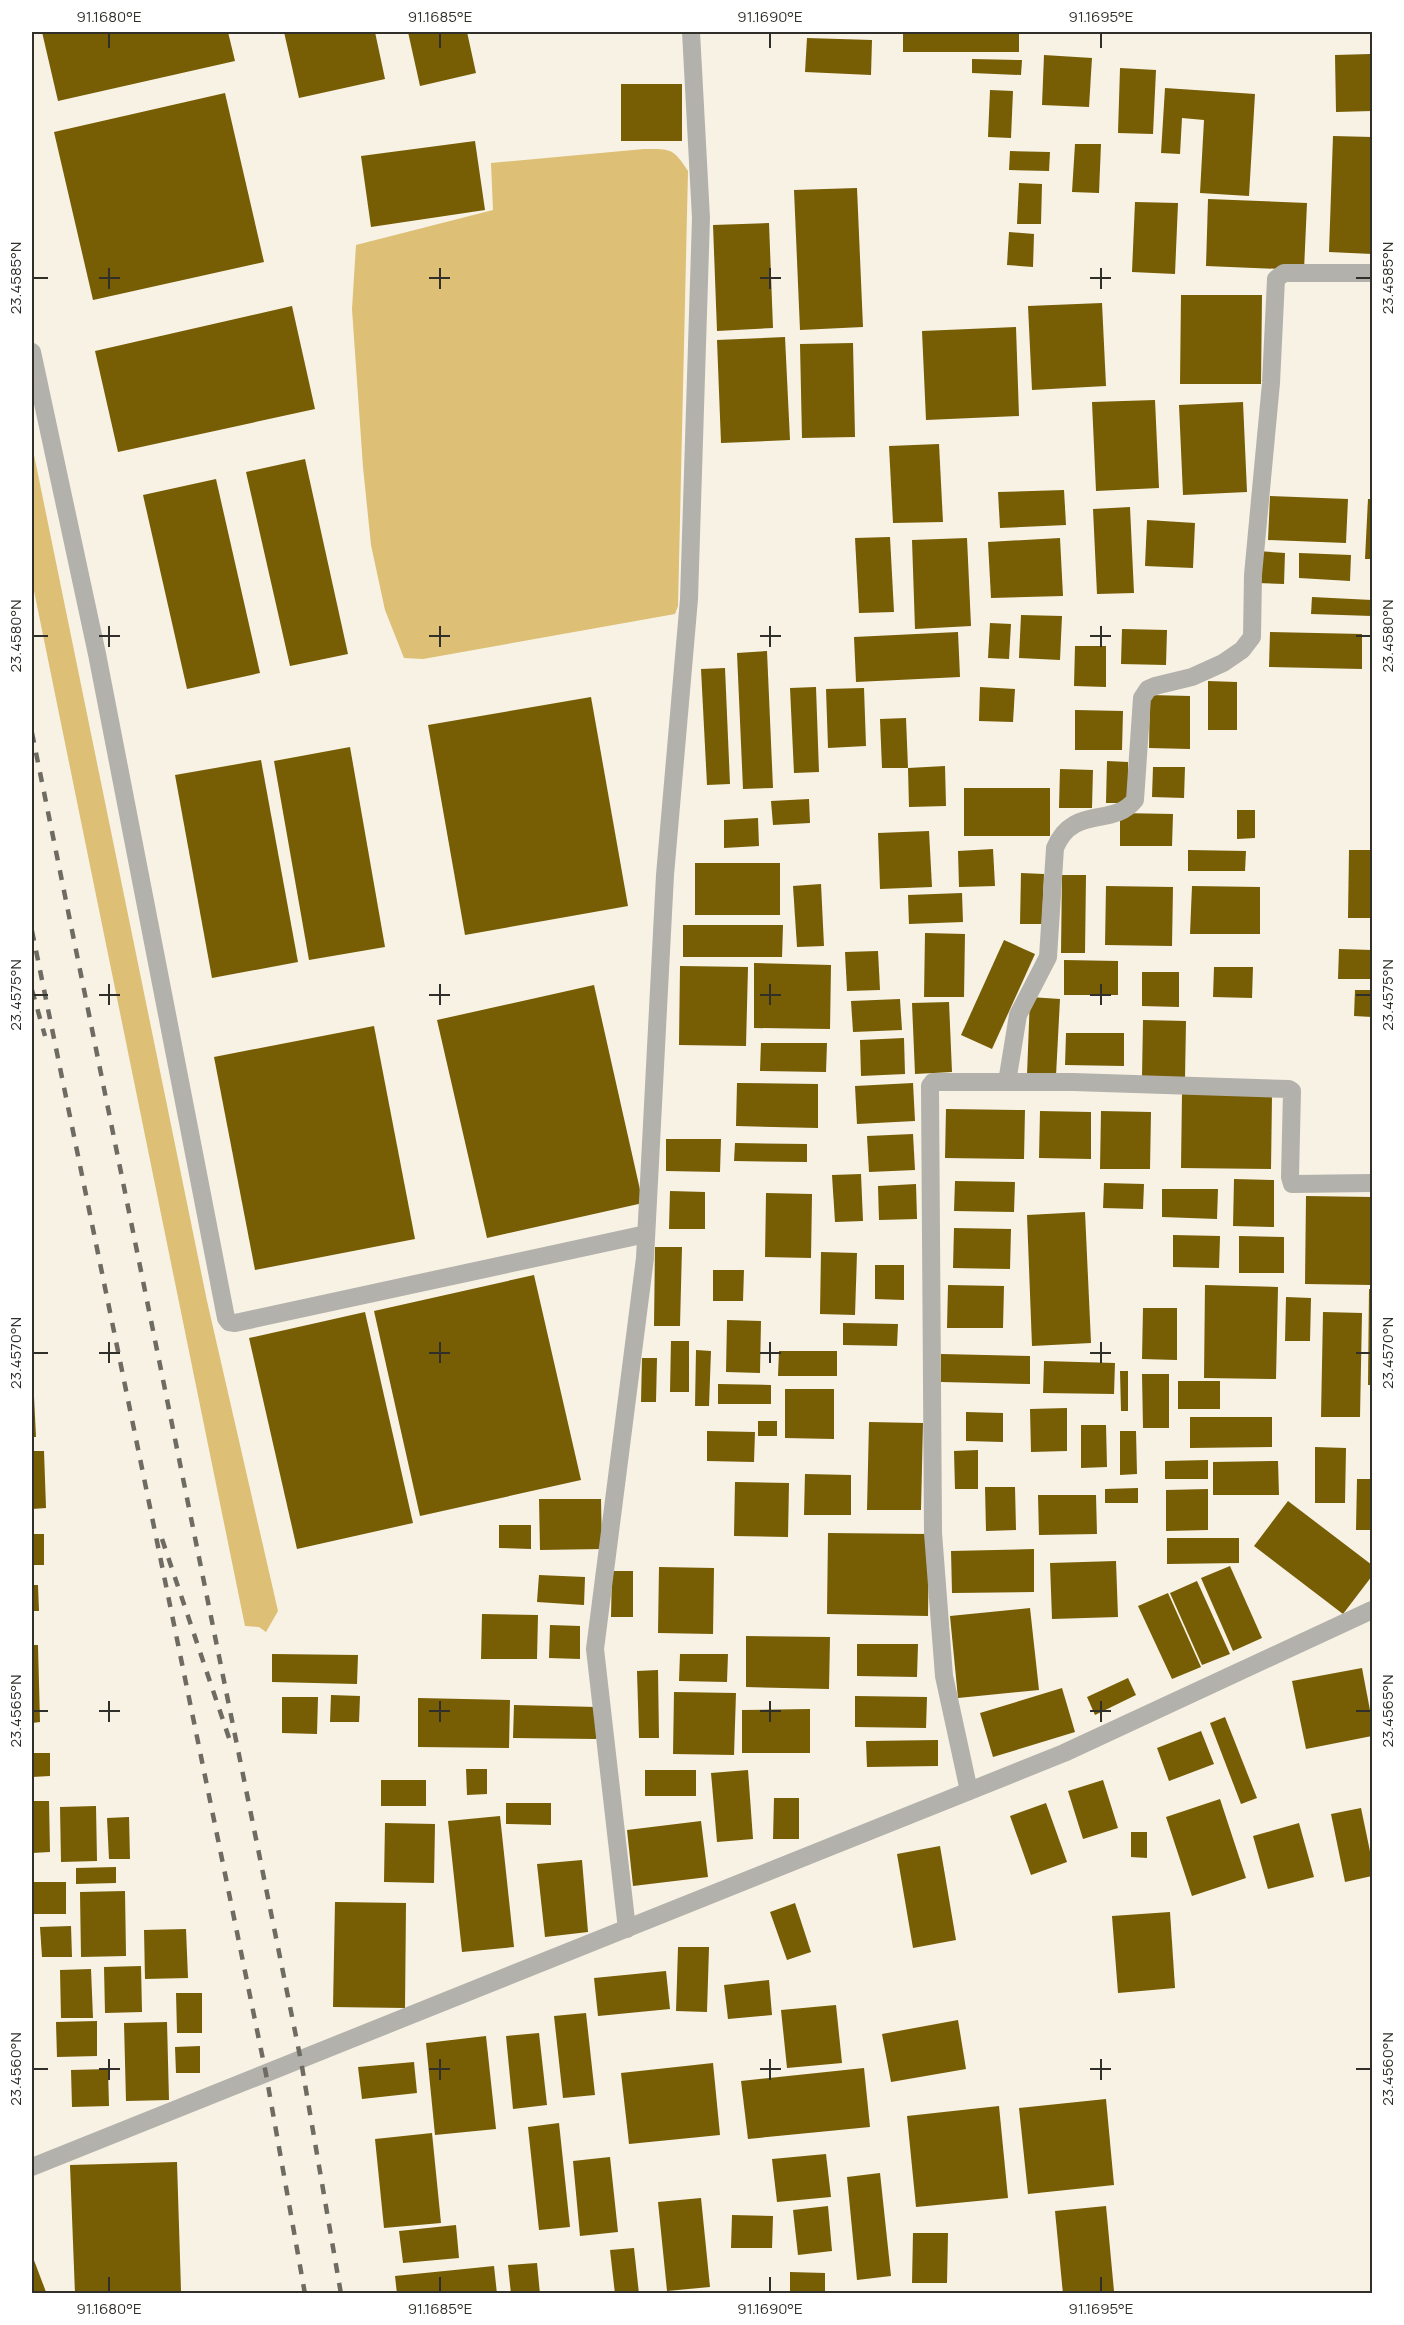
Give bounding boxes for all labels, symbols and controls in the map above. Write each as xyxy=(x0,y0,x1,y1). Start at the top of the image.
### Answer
text: 91.1680°E xyxy=(77,6,141,27)
text: 91.1685°E xyxy=(408,6,472,27)
text: 91.1690°E xyxy=(737,6,803,27)
text: 91.1695°E xyxy=(1069,6,1133,27)
text: 23.4585°N xyxy=(5,242,26,314)
text: 23.4585°N xyxy=(1377,242,1398,314)
text: 23.4580°N xyxy=(5,599,26,673)
text: 23.4580°N xyxy=(1377,599,1398,673)
text: 23.4575°N xyxy=(5,959,26,1031)
text: 23.4575°N xyxy=(1377,959,1398,1031)
text: 23.4570°N xyxy=(5,1317,26,1389)
text: 23.4570°N xyxy=(1377,1317,1398,1389)
text: 23.4565°N xyxy=(5,1674,26,1748)
text: 23.4565°N xyxy=(1377,1674,1398,1748)
text: 23.4560°N xyxy=(5,2032,26,2106)
text: 23.4560°N xyxy=(1377,2032,1398,2106)
text: 91.1680°E xyxy=(77,2298,141,2319)
text: 91.1685°E xyxy=(408,2298,472,2319)
text: 91.1690°E xyxy=(737,2298,803,2319)
text: 91.1695°E xyxy=(1069,2298,1133,2319)

